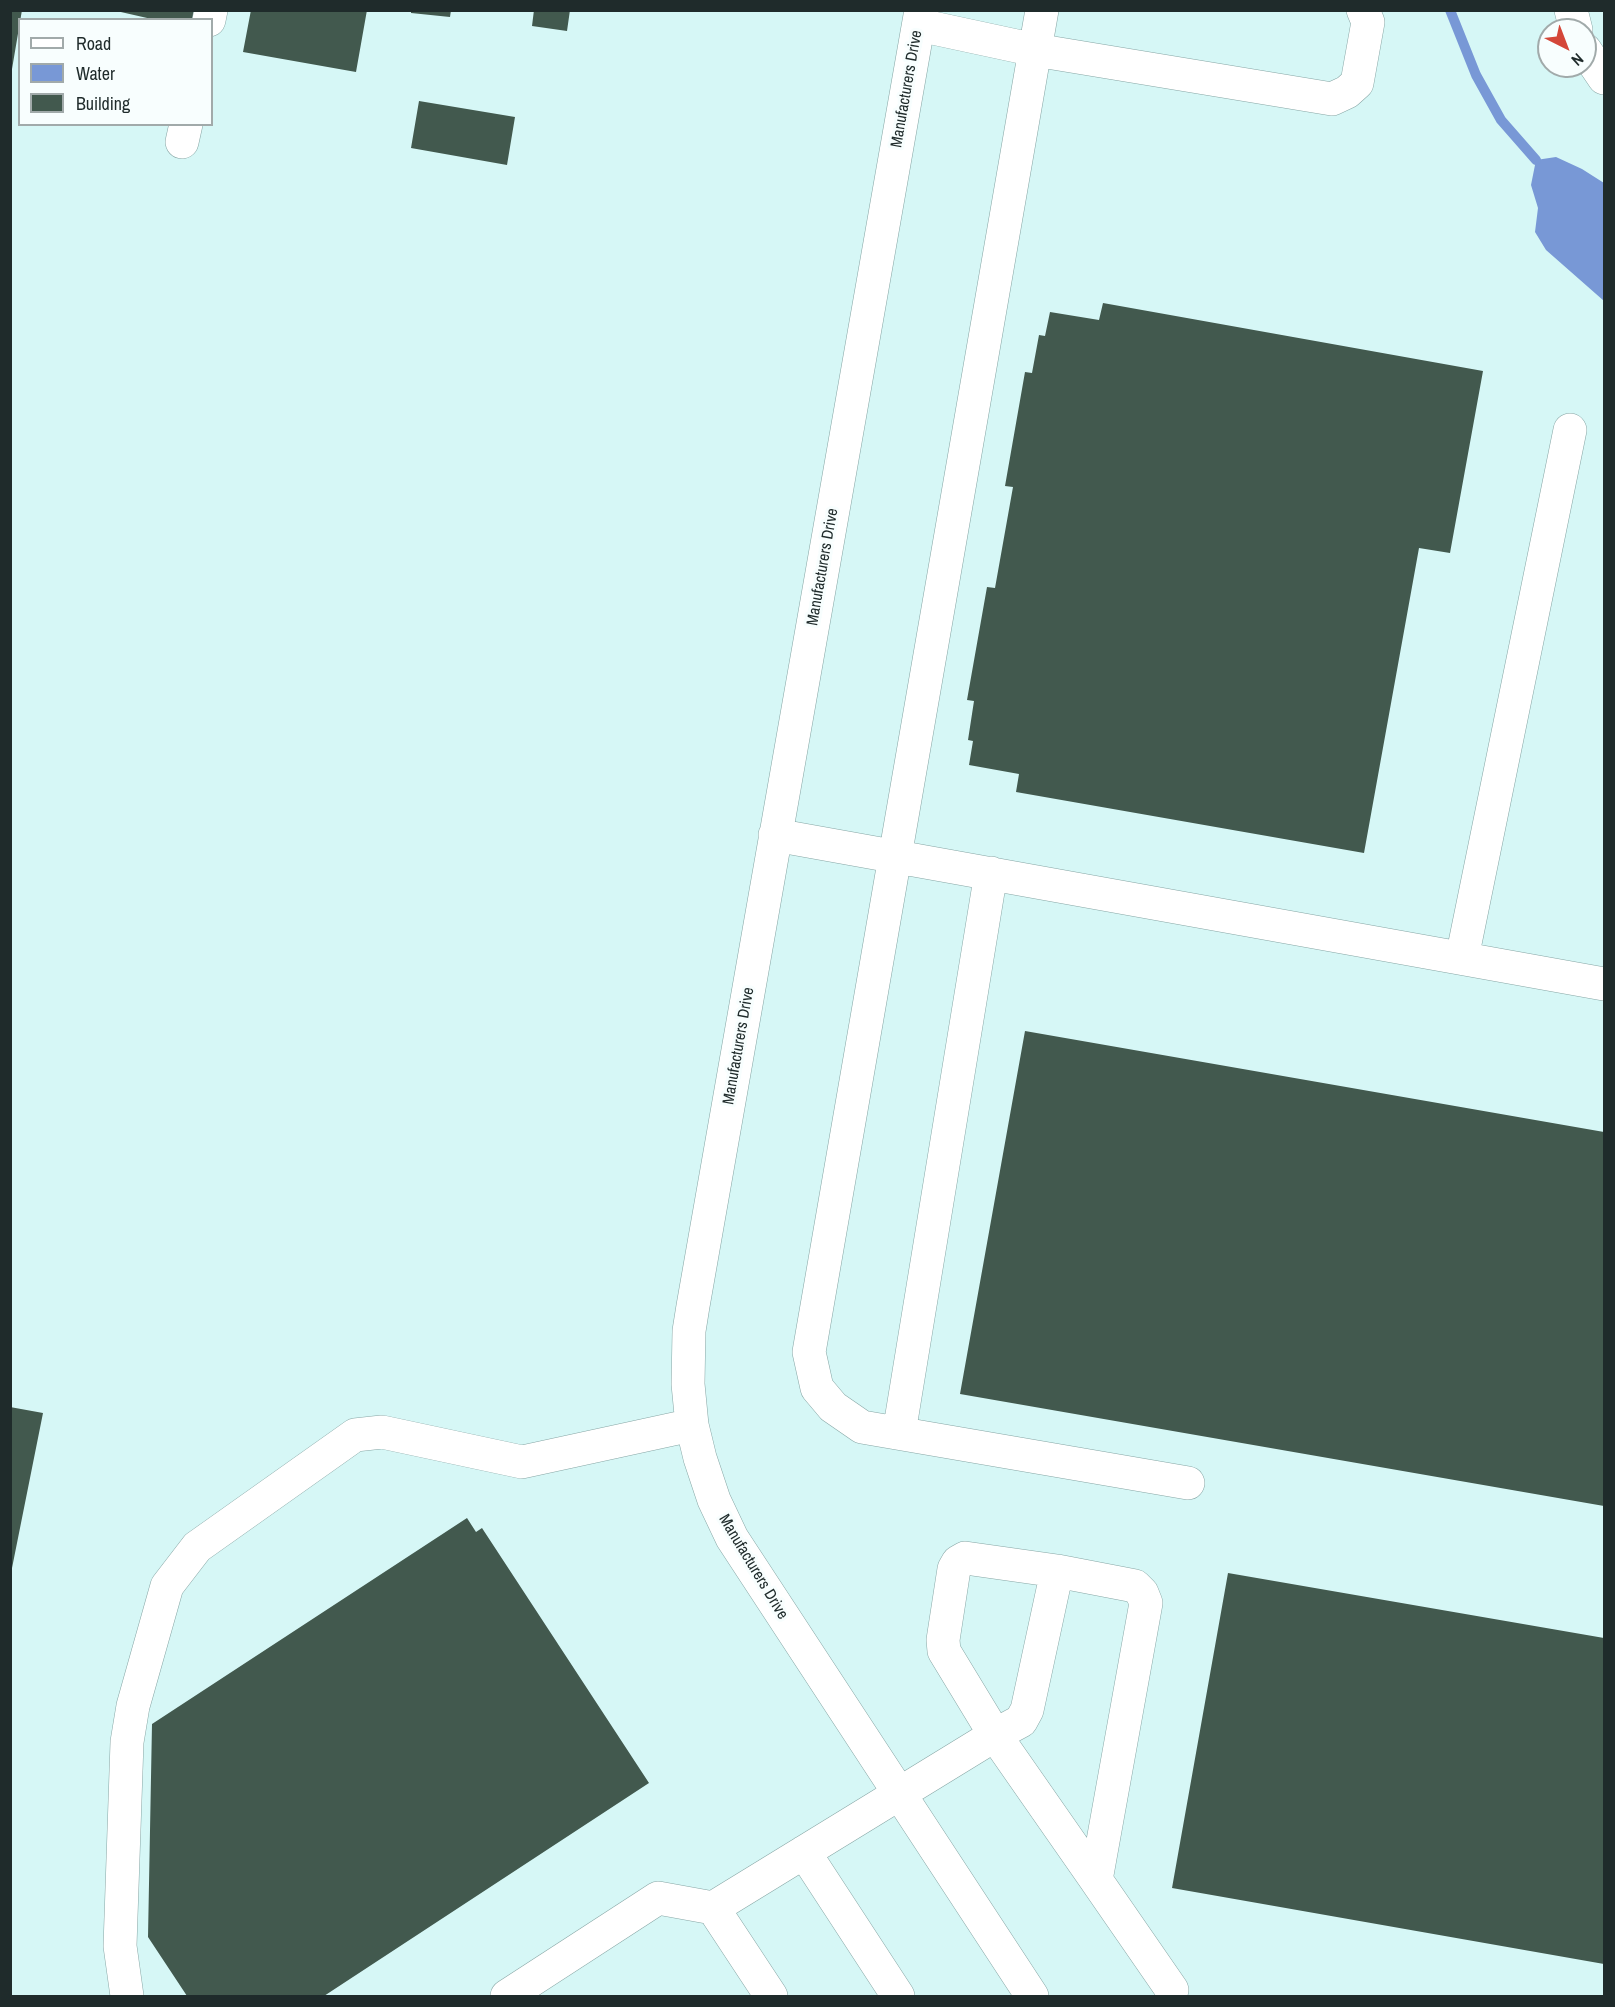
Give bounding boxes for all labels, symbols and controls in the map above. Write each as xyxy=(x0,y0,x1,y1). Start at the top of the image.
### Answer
legend xyxy=(18,18,213,126)
north arrow xyxy=(1537,18,1597,78)
street label: Manufacturers Drive xyxy=(887,29,927,149)
text: Road xyxy=(76,31,111,56)
text: N xyxy=(1567,49,1589,71)
text: Water xyxy=(76,61,115,86)
text: Building xyxy=(76,91,130,116)
street label: Manufacturers Drive xyxy=(803,507,843,627)
street label: Manufacturers Drive xyxy=(719,986,759,1106)
street label: Manufacturers Drive xyxy=(714,1511,792,1623)

